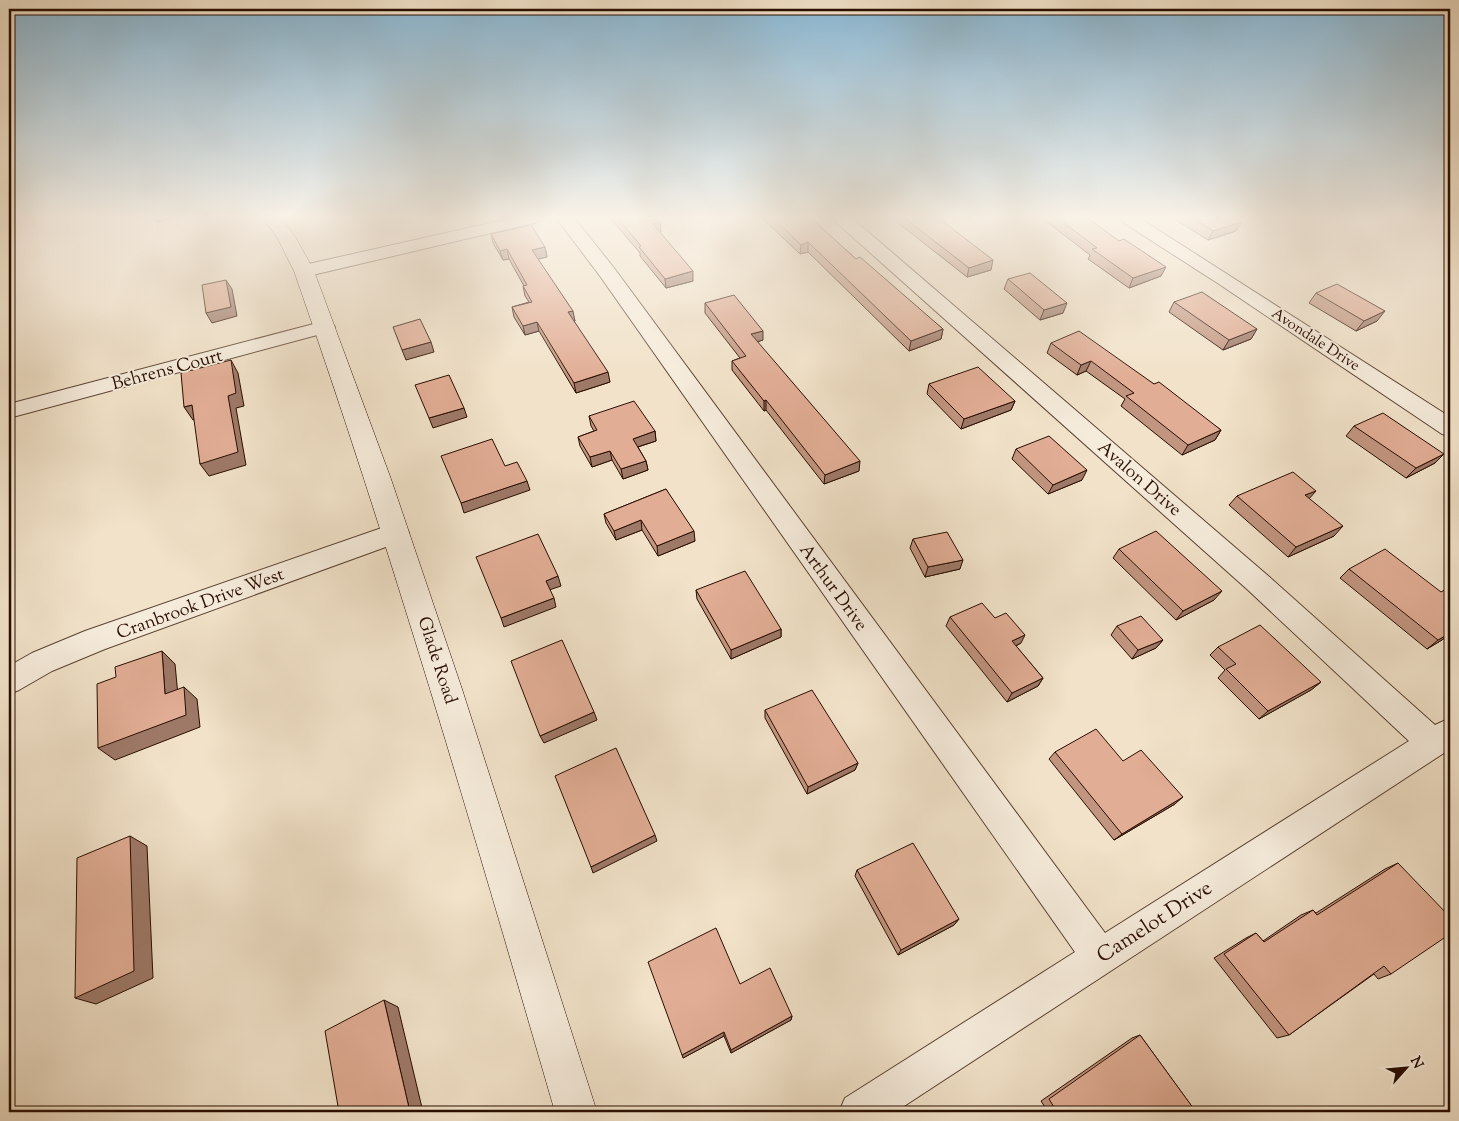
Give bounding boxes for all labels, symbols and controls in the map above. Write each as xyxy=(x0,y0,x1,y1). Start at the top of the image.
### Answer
street label: Avondale Drive xyxy=(1267,304,1363,377)
street label: Behrens Court xyxy=(109,344,226,398)
street label: Avalon Drive xyxy=(1091,436,1186,523)
street label: Arthur Drive xyxy=(792,539,873,637)
street label: Cranbrook Drive West xyxy=(113,562,288,647)
street label: Glade Road xyxy=(410,614,462,708)
street label: Camelot Drive xyxy=(1091,874,1219,971)
north arrow xyxy=(1382,1044,1432,1094)
text: N xyxy=(1404,1053,1427,1073)

